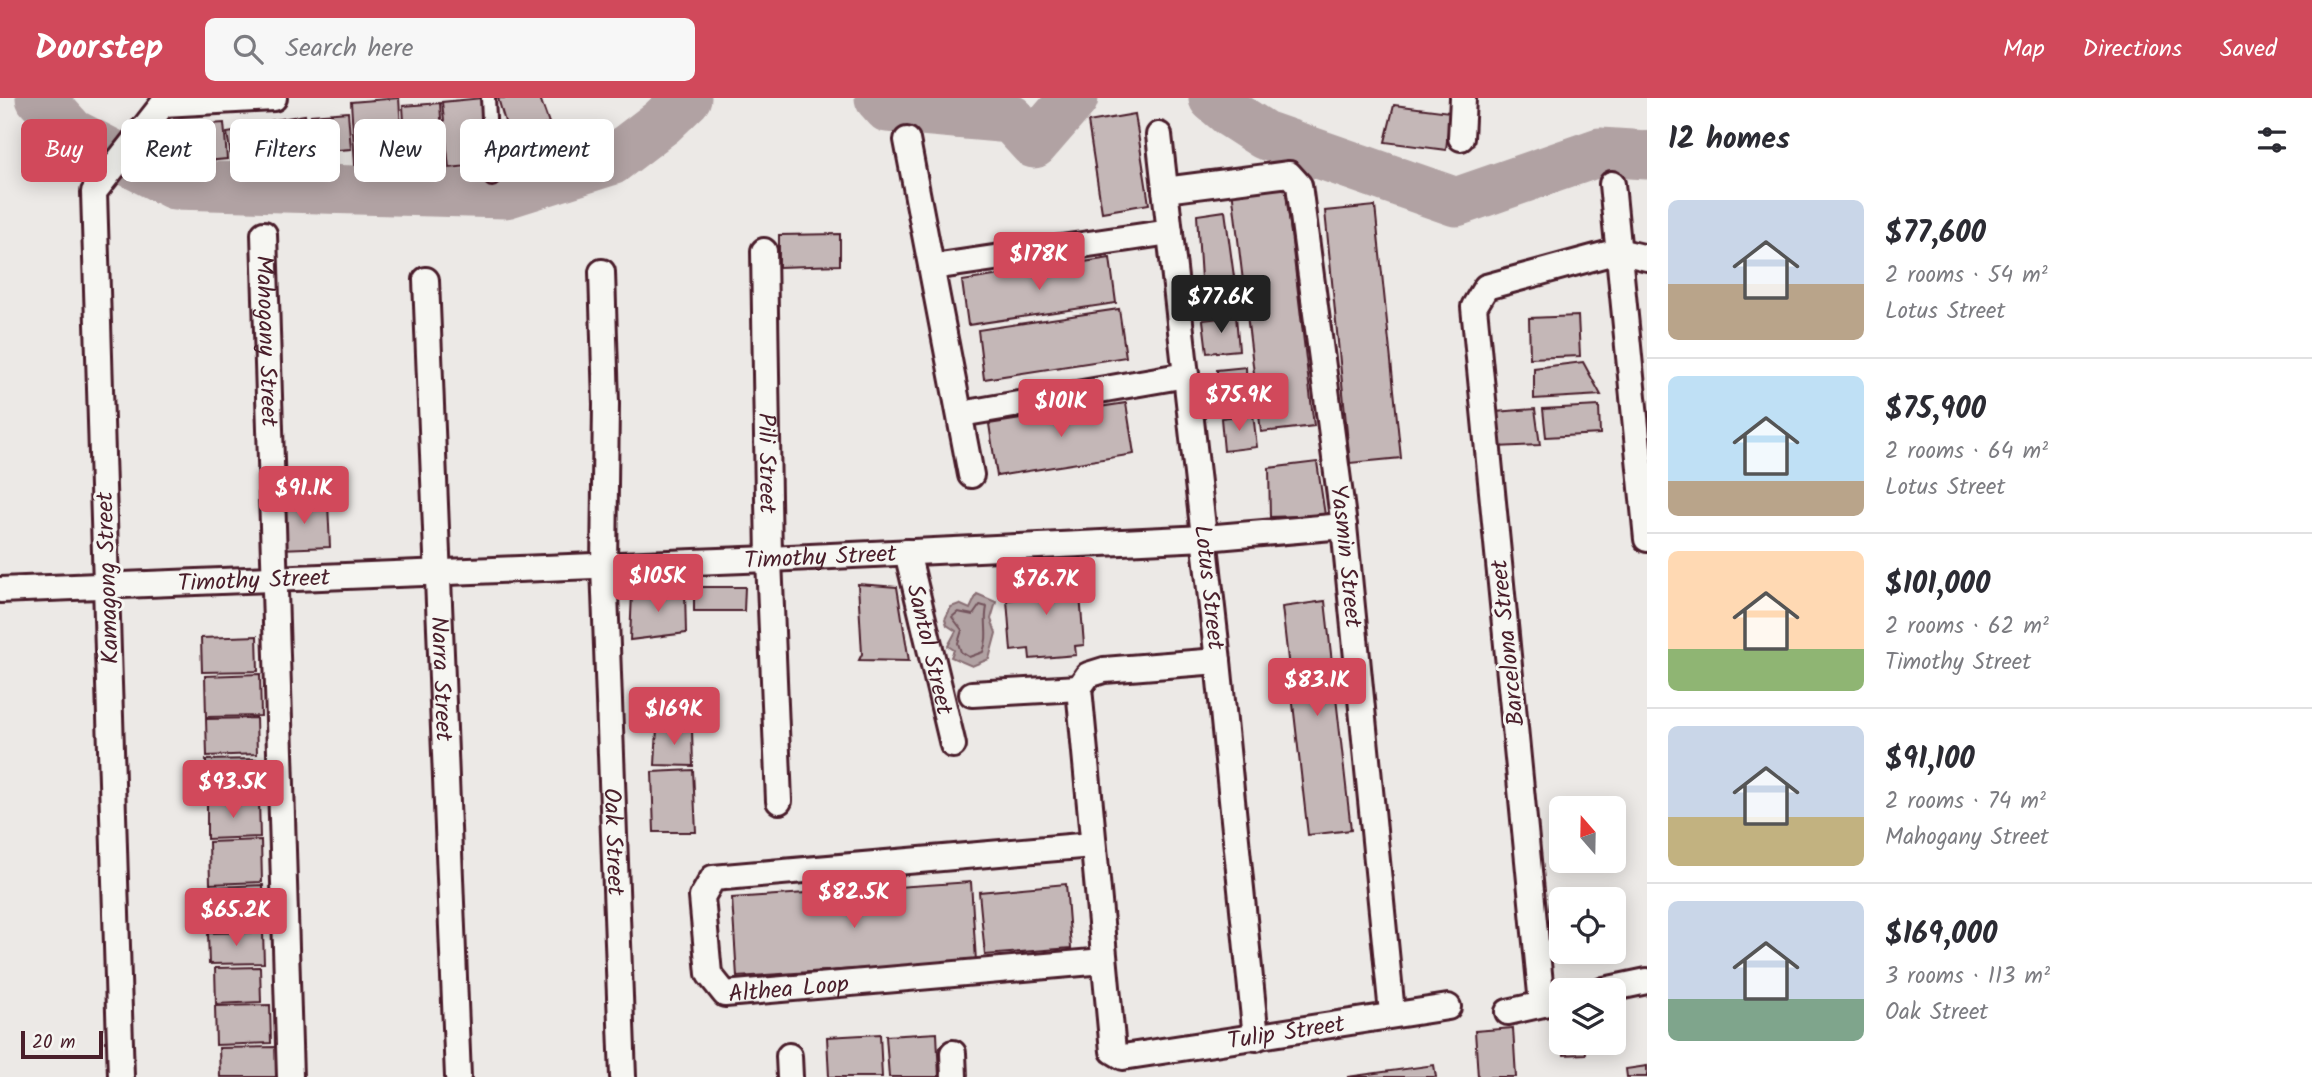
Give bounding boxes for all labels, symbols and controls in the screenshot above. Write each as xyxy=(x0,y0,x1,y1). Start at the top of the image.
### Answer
search box xyxy=(205,18,695,81)
text: Doorstep xyxy=(35,23,163,76)
text: Search here xyxy=(285,28,413,70)
icon: search xyxy=(229,30,267,68)
text: Map xyxy=(2003,30,2045,69)
text: Directions xyxy=(2083,30,2182,69)
text: Saved xyxy=(2220,30,2277,69)
text: 12 homes xyxy=(1668,116,1790,164)
chip: Buy xyxy=(21,119,107,182)
chip: Rent xyxy=(121,119,216,182)
chip: Filters xyxy=(230,119,340,182)
chip: New xyxy=(354,119,446,182)
chip: Apartment xyxy=(460,119,614,182)
icon: filters xyxy=(2253,121,2291,159)
text: $77,600 xyxy=(1885,210,1986,258)
icon: home xyxy=(1724,228,1808,312)
pin: $178K xyxy=(990,232,1088,292)
text: $178K xyxy=(1010,237,1068,273)
street label: Mahogany Street xyxy=(244,255,288,428)
text: 2 rooms · 54 m² xyxy=(1885,258,2048,294)
pin: $77.6K xyxy=(1164,275,1278,335)
text: $77.6K xyxy=(1187,280,1255,316)
text: Lotus Street xyxy=(1885,294,2005,330)
pin: $75.9K xyxy=(1182,374,1296,433)
text: $75.9K xyxy=(1205,378,1273,414)
pin: $101K xyxy=(1012,380,1110,439)
text: $101K xyxy=(1034,384,1088,420)
text: $75,900 xyxy=(1885,386,1986,434)
icon: home xyxy=(1724,404,1808,488)
street label: Pili Street xyxy=(746,412,786,514)
text: 2 rooms · 64 m² xyxy=(1885,434,2048,470)
pin: $91.1K xyxy=(247,466,361,526)
text: Lotus Street xyxy=(1885,470,2005,506)
text: $91.1K xyxy=(275,471,333,507)
street label: Yasmin Street xyxy=(1318,482,1372,630)
street label: Kamagong Street xyxy=(86,490,131,665)
street label: Lotus Street xyxy=(1182,523,1235,653)
street label: Timothy Street xyxy=(743,535,898,581)
pin: $105K xyxy=(609,554,707,614)
street label: Barcelona Street xyxy=(1480,557,1537,728)
pin: $76.7K xyxy=(989,558,1103,617)
street label: Timothy Street xyxy=(177,559,332,604)
text: $105K xyxy=(629,559,687,595)
text: $101,000 xyxy=(1885,561,1990,609)
text: $76.7K xyxy=(1012,562,1080,598)
icon: home xyxy=(1724,579,1808,663)
street label: Santol Street xyxy=(894,580,963,720)
text: 2 rooms · 62 m² xyxy=(1885,609,2049,645)
street label: Narra Street xyxy=(419,615,463,743)
text: Timothy Street xyxy=(1885,645,2031,681)
pin: $83.1K xyxy=(1260,658,1374,718)
text: $83.1K xyxy=(1284,663,1350,699)
pin: $169K xyxy=(625,688,723,747)
text: $169K xyxy=(645,692,703,728)
text: $91,100 xyxy=(1885,736,1975,784)
icon: home xyxy=(1724,754,1808,838)
pin: $93.5K xyxy=(176,760,290,820)
text: $93.5K xyxy=(199,765,267,801)
text: 2 rooms · 74 m² xyxy=(1885,784,2046,820)
street label: Oak Street xyxy=(591,787,634,897)
north arrow xyxy=(1549,796,1626,873)
map controls xyxy=(1549,796,1626,1055)
text: Mahogany Street xyxy=(1885,820,2049,856)
pin: $82.5K xyxy=(797,870,911,930)
text: $82.5K xyxy=(818,875,890,911)
button: locate xyxy=(1549,887,1626,964)
pin: $65.2K xyxy=(179,888,293,948)
text: $65.2K xyxy=(201,893,271,929)
text: $169,000 xyxy=(1885,911,1997,959)
icon: home xyxy=(1724,929,1808,1013)
text: 3 rooms · 113 m² xyxy=(1885,959,2050,995)
street label: Althea Loop xyxy=(727,965,851,1015)
button: layers xyxy=(1549,978,1626,1055)
text: Oak Street xyxy=(1885,995,1988,1031)
street label: Tulip Street xyxy=(1225,1005,1348,1062)
scale bar xyxy=(21,1028,103,1060)
text: 20 m xyxy=(32,1028,75,1058)

